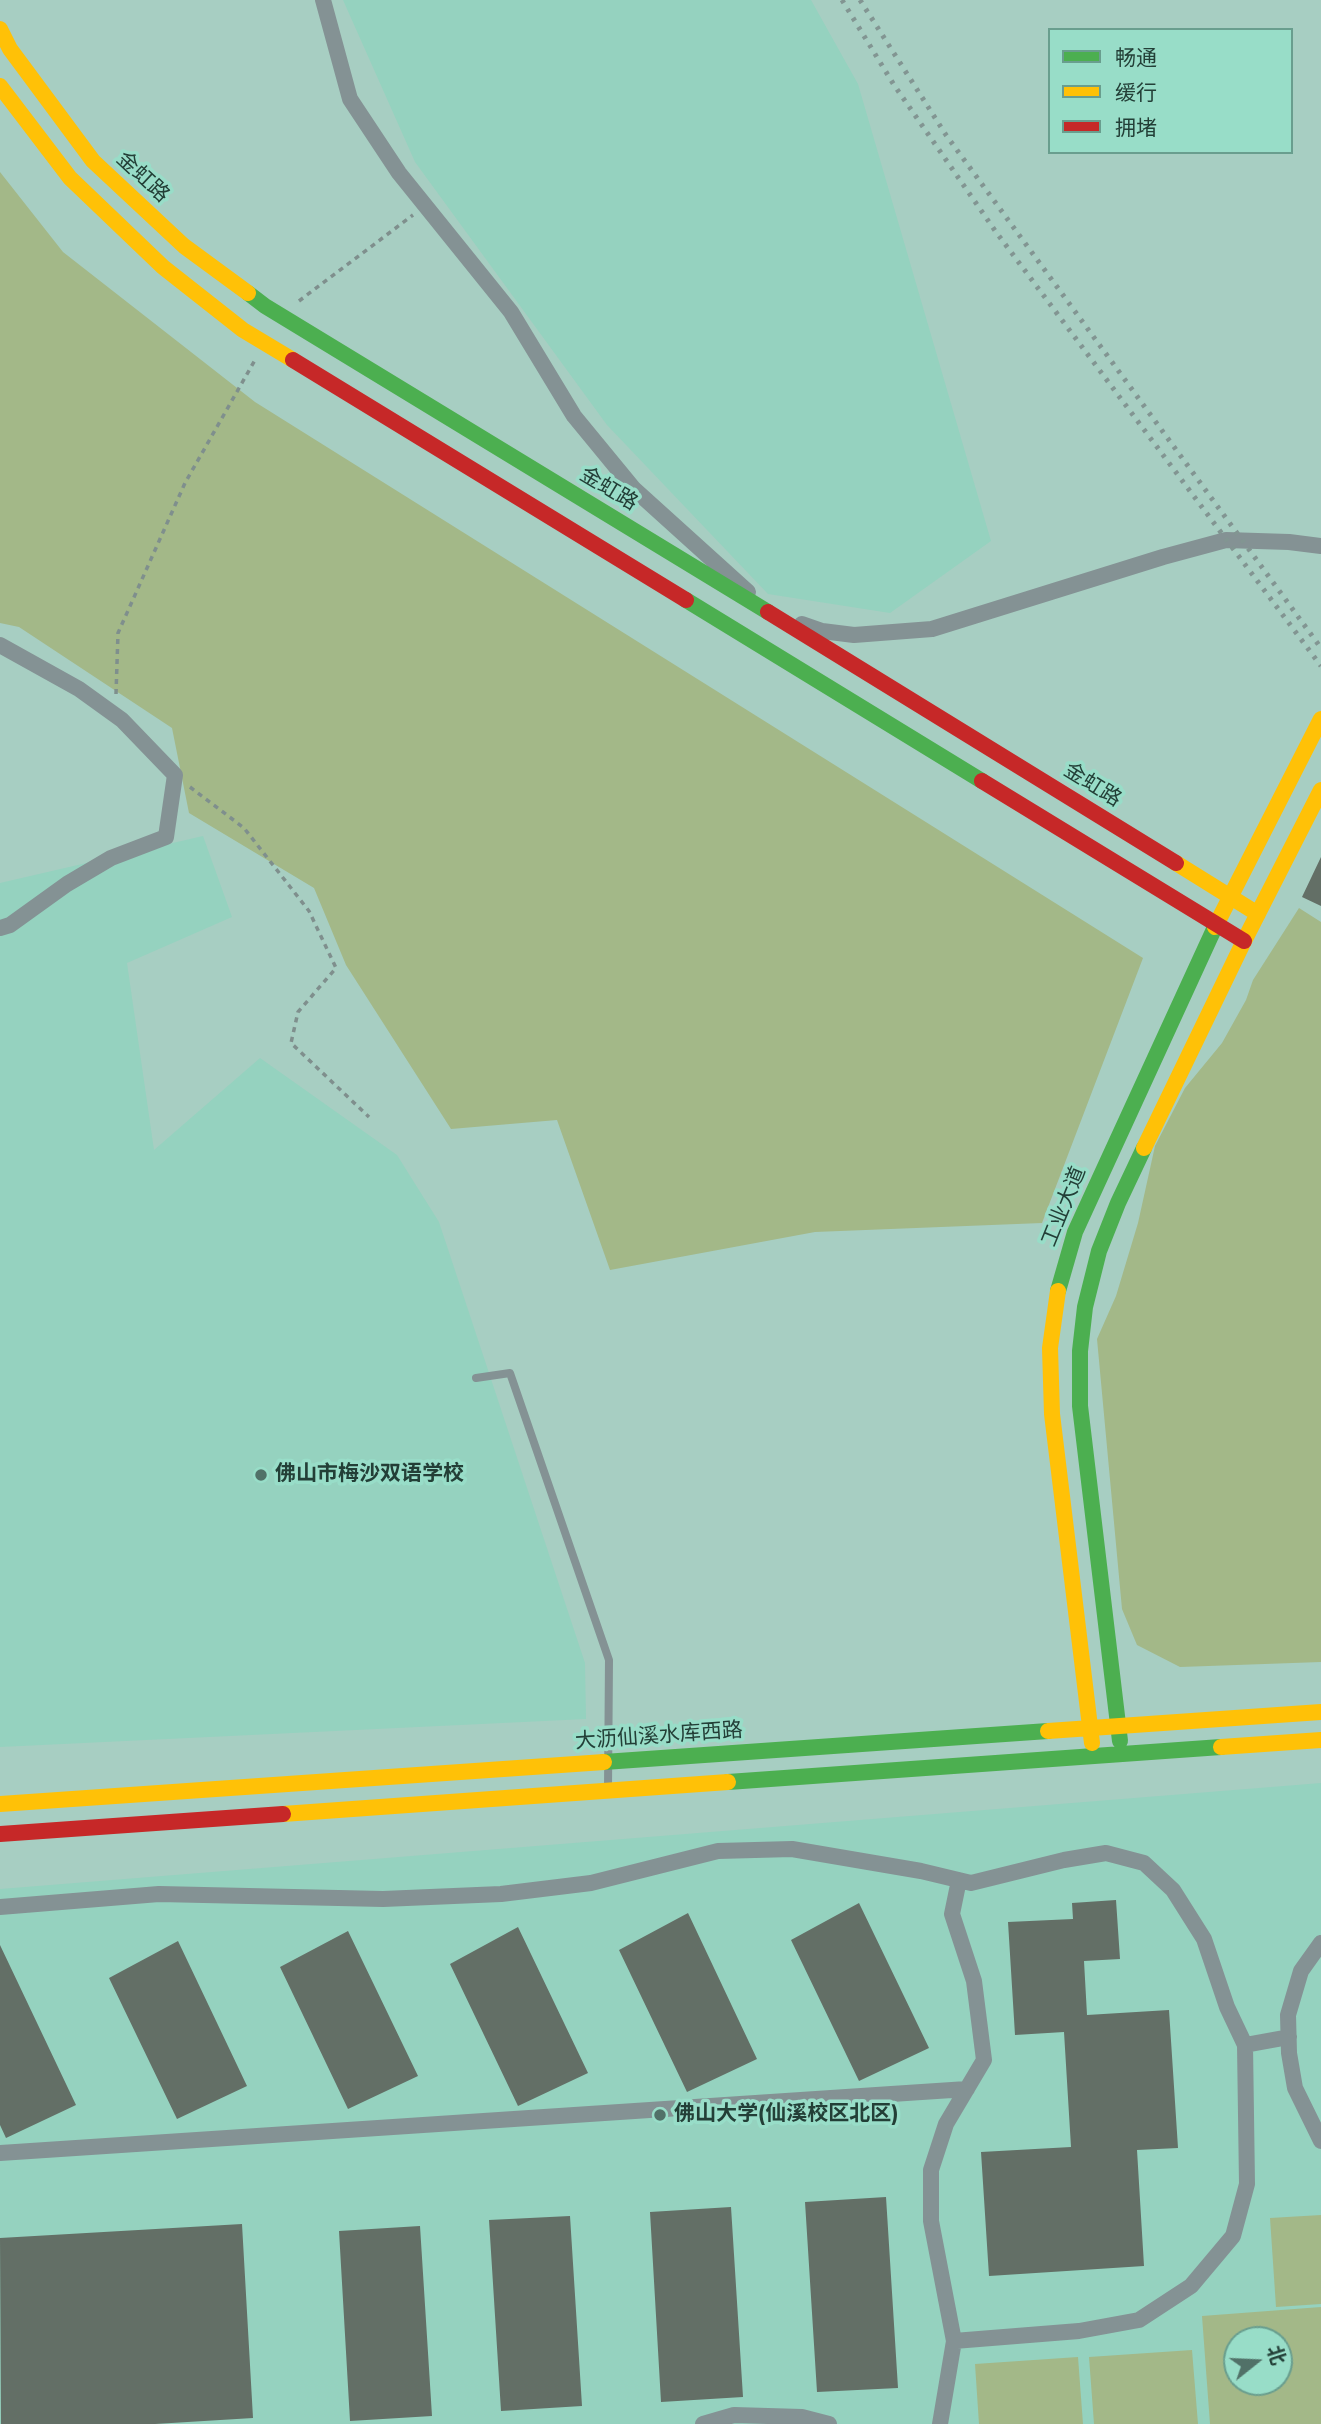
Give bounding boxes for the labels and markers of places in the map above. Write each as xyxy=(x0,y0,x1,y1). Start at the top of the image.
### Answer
place label: 佛山市梅沙双语学校 xyxy=(275,1462,464,1488)
marker: 佛山市梅沙双语学校 xyxy=(253,1467,269,1483)
place label: 佛山大学(仙溪校区北区) xyxy=(674,2102,898,2128)
marker: 佛山大学(仙溪校区北区) xyxy=(652,2107,668,2123)

